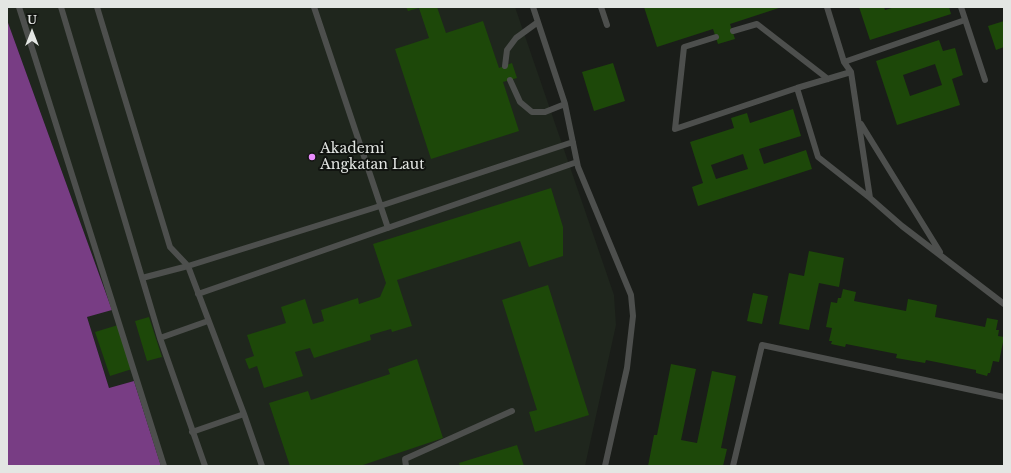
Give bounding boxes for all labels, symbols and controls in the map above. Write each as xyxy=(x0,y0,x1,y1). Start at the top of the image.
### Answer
north arrow xyxy=(12,12,52,52)
text: U xyxy=(27,13,37,27)
place label: Akademi Angkatan Laut xyxy=(320,141,425,174)
marker: Akademi Angkatan Laut xyxy=(307,152,317,162)

